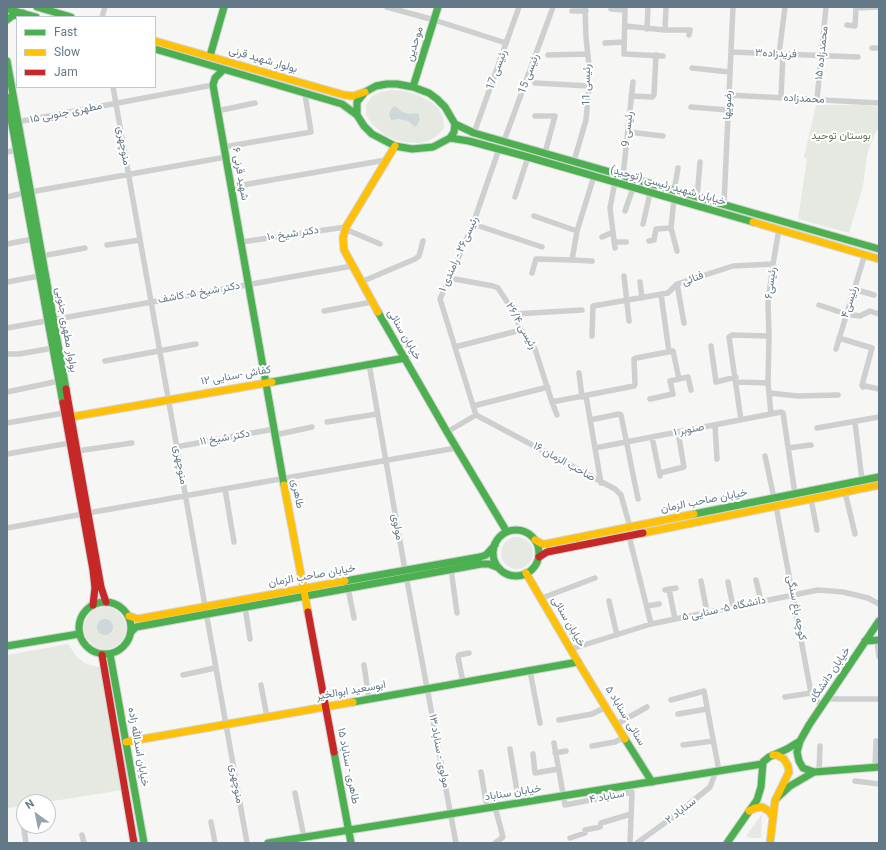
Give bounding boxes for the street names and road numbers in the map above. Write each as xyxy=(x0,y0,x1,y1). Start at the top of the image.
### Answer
street label: موحدین xyxy=(403,25,427,63)
street label: محمدزاده ۱۵ xyxy=(813,26,831,80)
street label: بولوار شهید قرنی xyxy=(227,44,299,76)
street label: فریدزاده۳ xyxy=(755,47,797,61)
street label: رئیسی 17 xyxy=(484,48,510,92)
street label: رئیسی 15 xyxy=(516,52,542,96)
street label: رئیسی 11 xyxy=(580,64,594,106)
street label: رضویها xyxy=(721,90,735,120)
street label: محمدزاده xyxy=(783,91,825,107)
street label: مطهری جنوبی ۱۵ xyxy=(29,100,103,126)
street label: رئیسی 9 xyxy=(620,111,636,147)
street label: منوچهری xyxy=(113,125,133,167)
street label: شهید قرنی ۶ xyxy=(229,146,251,202)
street label: خیابان شهید رئیسی (توحید) xyxy=(609,163,727,209)
street label: رئیسی۲۶ - رامندی ۱ xyxy=(436,214,482,294)
street label: دکتر شیخ ۱۰ xyxy=(266,224,320,244)
street label: رئیسی۶ xyxy=(762,266,780,300)
street label: فنائی xyxy=(680,269,706,289)
street label: دکتر شیخ ۵- کاشف xyxy=(157,279,241,307)
street label: رئیسی۴ xyxy=(839,284,861,320)
street label: بولوار مطهری جنوبی xyxy=(52,286,80,374)
street label: رئیسی ۲۶/۴ xyxy=(502,300,540,352)
street label: خیابان سنائی xyxy=(384,307,424,363)
street label: کفاش -سنایی ۱۲ xyxy=(200,363,272,389)
street label: صنوبر ۱ xyxy=(672,421,706,439)
street label: دکتر شیخ ۱۱ xyxy=(199,427,251,449)
street label: صاحب الزمان ۱۶ xyxy=(531,440,597,484)
street label: منوچهری xyxy=(170,444,190,486)
street label: طاهری xyxy=(288,478,306,510)
street label: خیابان صاحب الزمان xyxy=(659,486,749,516)
street label: مولوی xyxy=(388,513,406,541)
street label: خیابان صاحب الزمان xyxy=(267,562,357,590)
street label: کوچه باغ سنگی xyxy=(783,574,809,642)
street label: خیابان سنائی xyxy=(548,594,588,650)
street label: دانشگاه ۵- سنایی ۵ xyxy=(681,594,767,624)
street label: خیابان دانشگاه xyxy=(807,645,853,705)
street label: ابوسعید ابوالخیر xyxy=(315,678,387,704)
street label: سنائی -سناباد ۵ xyxy=(602,684,648,748)
street label: خیابان اسدالله زاده xyxy=(125,706,151,788)
street label: مولوی - سناباد ۱۳ xyxy=(425,713,453,789)
street label: طاهری - سناباد ۱۵ xyxy=(334,727,362,805)
street label: منوچهری xyxy=(226,763,246,805)
street label: خیابان سناباد xyxy=(484,782,542,804)
street label: سناباد ۴ xyxy=(588,787,626,807)
street label: سناباد ۲ xyxy=(663,795,699,827)

